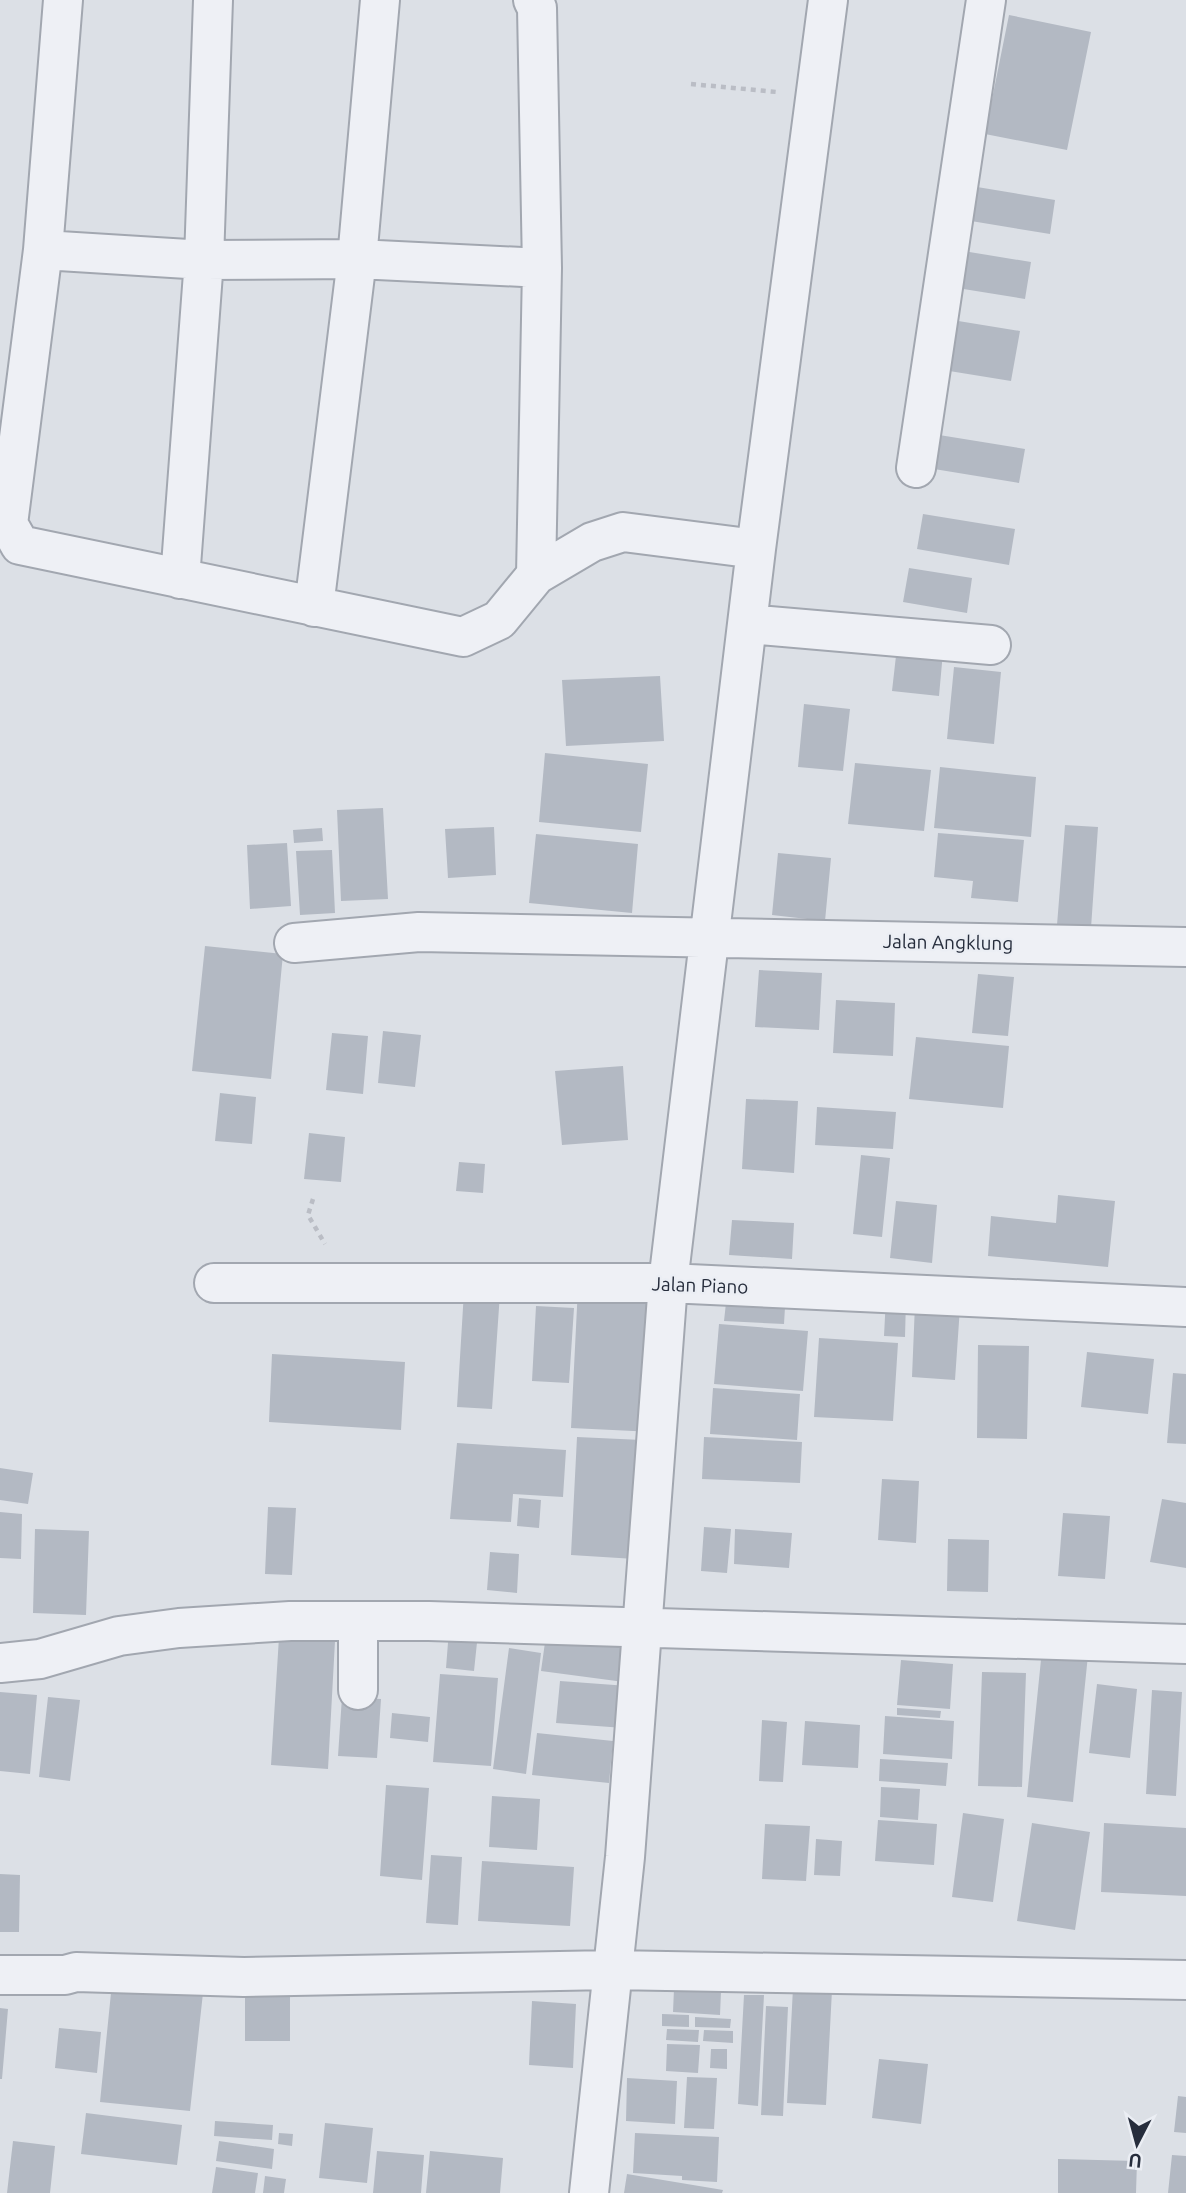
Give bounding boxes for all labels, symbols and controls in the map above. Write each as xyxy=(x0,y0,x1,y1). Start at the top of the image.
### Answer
street label: Jalan Angklung xyxy=(883,930,1013,954)
street label: Jalan Piano xyxy=(651,1272,749,1298)
north arrow xyxy=(1102,2109,1172,2179)
text: U xyxy=(1127,2149,1143,2173)

